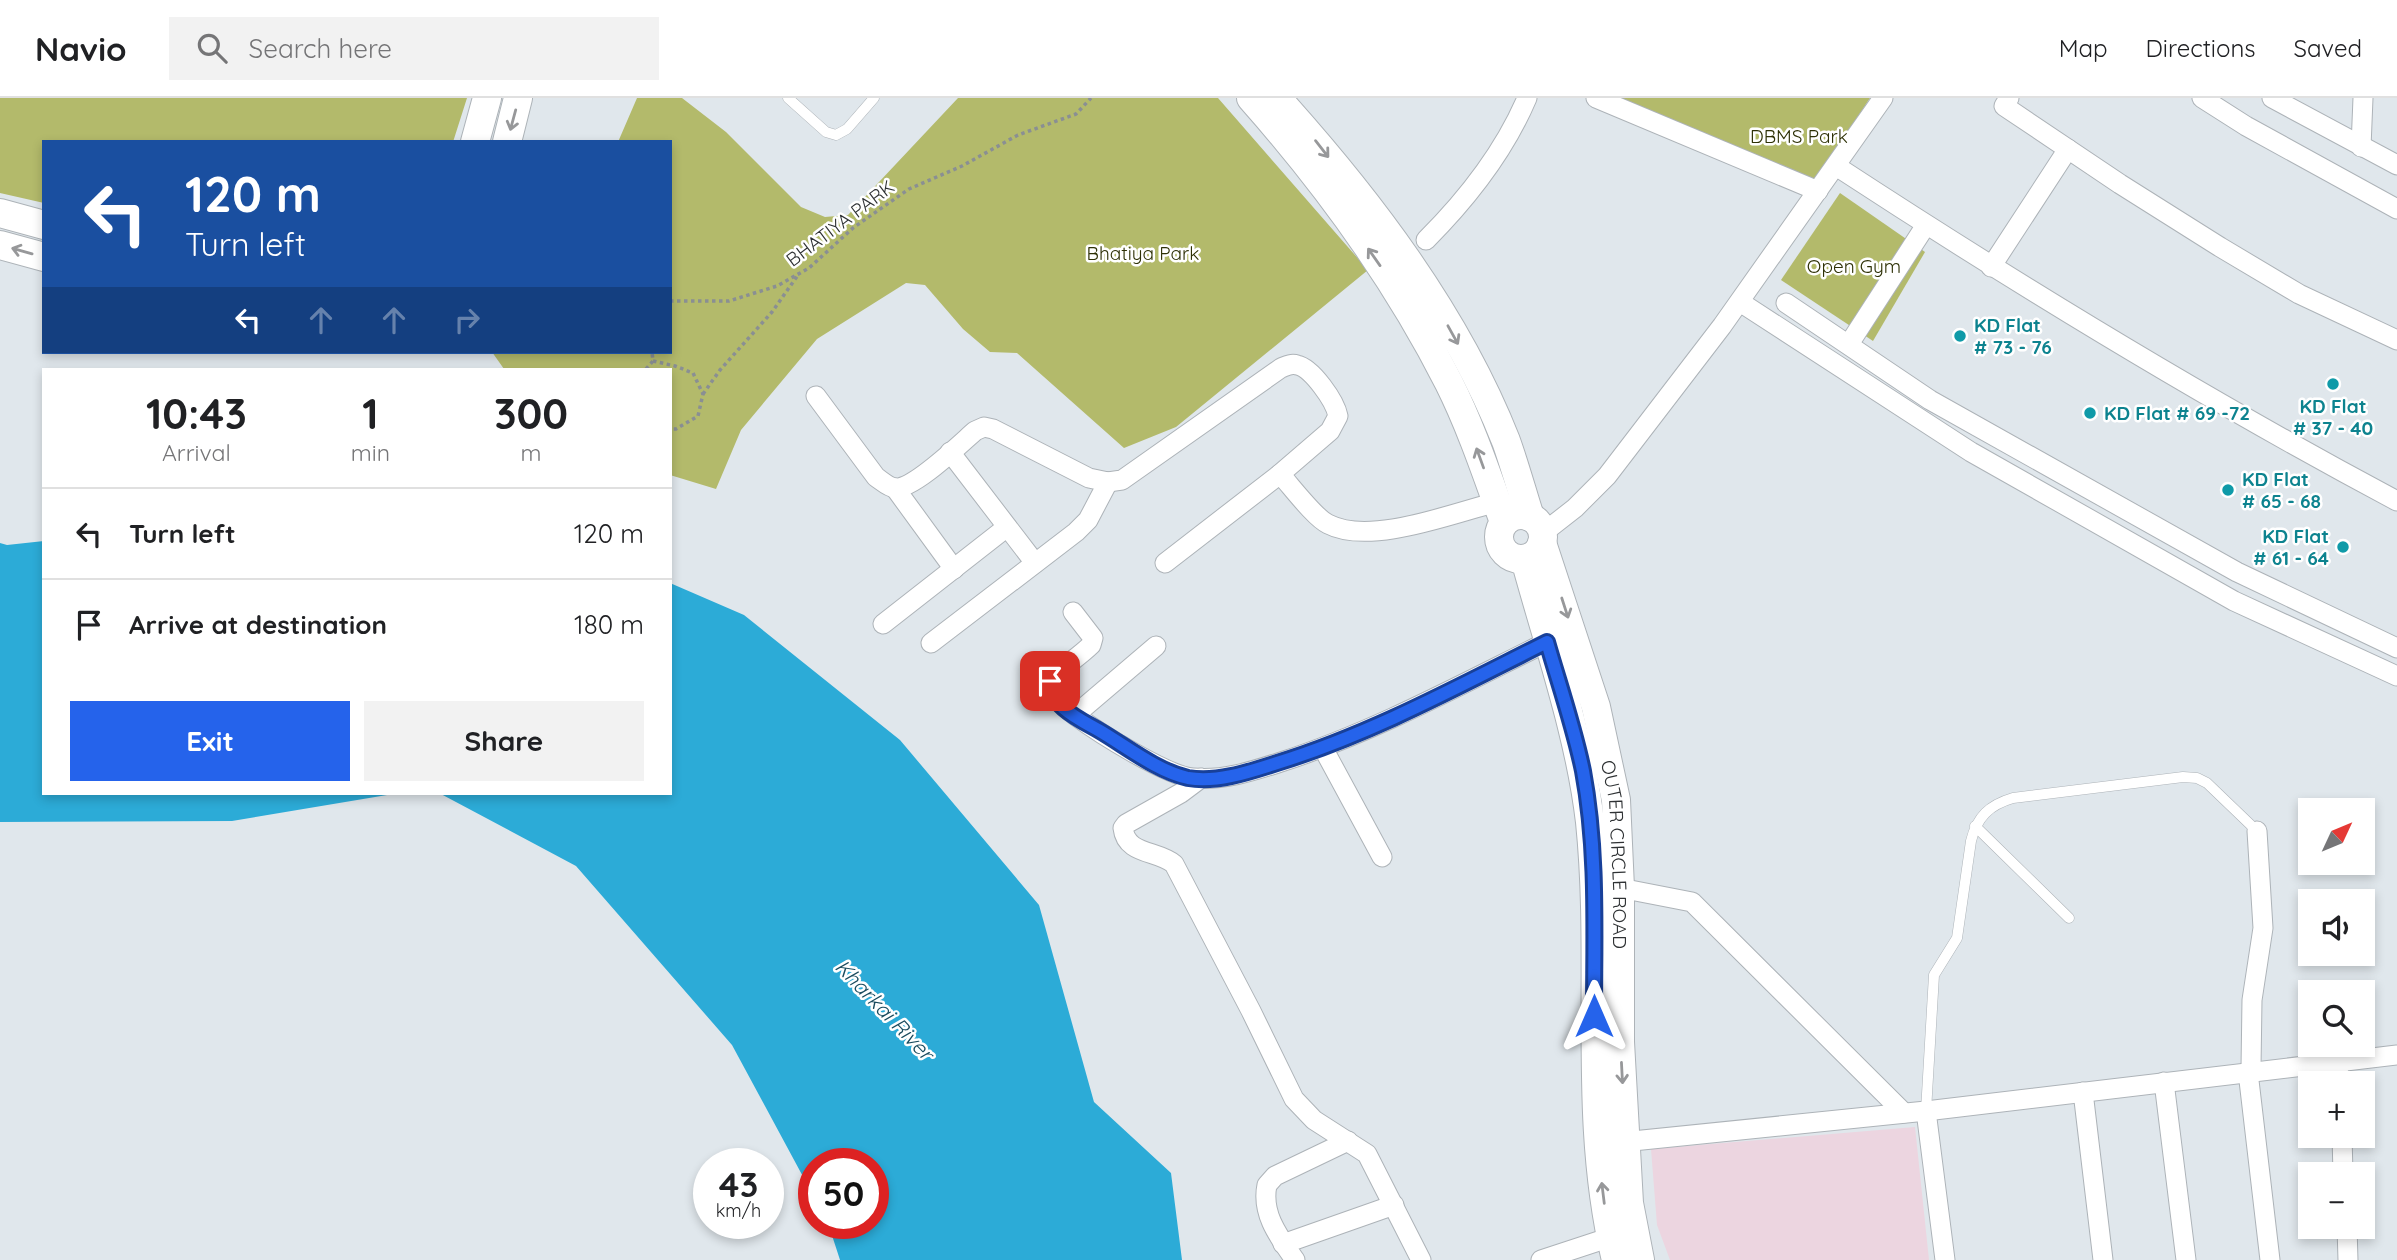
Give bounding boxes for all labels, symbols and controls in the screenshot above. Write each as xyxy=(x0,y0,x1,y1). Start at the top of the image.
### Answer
search box xyxy=(169,17,659,80)
text: Navio xyxy=(35,28,127,69)
icon: search xyxy=(193,29,231,67)
text: Search here xyxy=(249,32,392,65)
text: Map xyxy=(2059,33,2108,63)
text: Directions xyxy=(2146,33,2256,63)
text: Saved xyxy=(2294,33,2362,63)
one-way arrow xyxy=(506,108,519,131)
park label: DBMS Park xyxy=(1750,124,1848,148)
one-way arrow xyxy=(1315,140,1330,158)
text: 120 m xyxy=(185,163,321,224)
icon: left xyxy=(70,168,161,259)
street label: BHATIYA PARK xyxy=(781,175,899,271)
text: Turn left xyxy=(185,224,306,264)
park label: Bhatiya Park xyxy=(1087,241,1199,265)
one-way arrow xyxy=(11,244,34,257)
one-way arrow xyxy=(1367,248,1381,267)
park label: Open Gym xyxy=(1807,254,1901,278)
icon: left xyxy=(229,301,267,339)
icon: ahead xyxy=(302,301,340,339)
icon: ahead xyxy=(375,301,413,339)
icon: right xyxy=(448,301,486,339)
place label: KD Flat # 73 - 76 xyxy=(1974,313,2052,359)
one-way arrow xyxy=(1447,324,1460,345)
marker: KD Flat # 73 - 76 xyxy=(1952,328,1968,344)
marker: KD Flat # 37 - 40 xyxy=(2325,376,2341,392)
text: 10:43 xyxy=(146,387,247,440)
text: 1 xyxy=(362,387,379,440)
text: 300 xyxy=(494,387,568,440)
place label: KD Flat # 37 - 40 xyxy=(2293,394,2373,440)
place label: KD Flat # 69 -72 xyxy=(2104,401,2250,425)
marker: KD Flat # 69 -72 xyxy=(2082,405,2098,421)
text: Arrival xyxy=(162,438,231,467)
text: min xyxy=(351,438,390,467)
text: m xyxy=(520,438,541,467)
one-way arrow xyxy=(1473,447,1486,469)
place label: KD Flat # 65 - 68 xyxy=(2242,467,2321,513)
marker: KD Flat # 65 - 68 xyxy=(2220,482,2236,498)
icon: left xyxy=(70,515,108,553)
text: Turn left xyxy=(129,517,236,550)
text: 120 m xyxy=(574,517,644,550)
place label: KD Flat # 61 - 64 xyxy=(2253,524,2329,570)
marker: KD Flat # 61 - 64 xyxy=(2335,539,2351,555)
one-way arrow xyxy=(1560,596,1572,618)
icon: arrive xyxy=(70,606,108,644)
text: Arrive at destination xyxy=(129,608,387,641)
text: 180 m xyxy=(574,608,644,641)
pin xyxy=(1020,651,1080,711)
icon: arrive xyxy=(1031,662,1069,700)
button: Exit xyxy=(70,701,350,781)
button: Share xyxy=(364,701,644,781)
street label: OUTER CIRCLE ROAD xyxy=(1596,758,1632,949)
north arrow xyxy=(2298,798,2375,875)
map controls xyxy=(2298,798,2375,1239)
button: sound xyxy=(2298,889,2375,966)
water label: Kharkai River xyxy=(830,953,941,1067)
position arrow xyxy=(1557,979,1631,1053)
button: search xyxy=(2298,980,2375,1057)
one-way arrow xyxy=(1616,1062,1629,1084)
button: + xyxy=(2298,1071,2375,1148)
speed limit sign: 50 xyxy=(798,1148,889,1239)
text: 43 xyxy=(719,1162,758,1206)
button: − xyxy=(2298,1162,2375,1239)
one-way arrow xyxy=(1597,1182,1610,1205)
text: km/h xyxy=(716,1199,761,1222)

